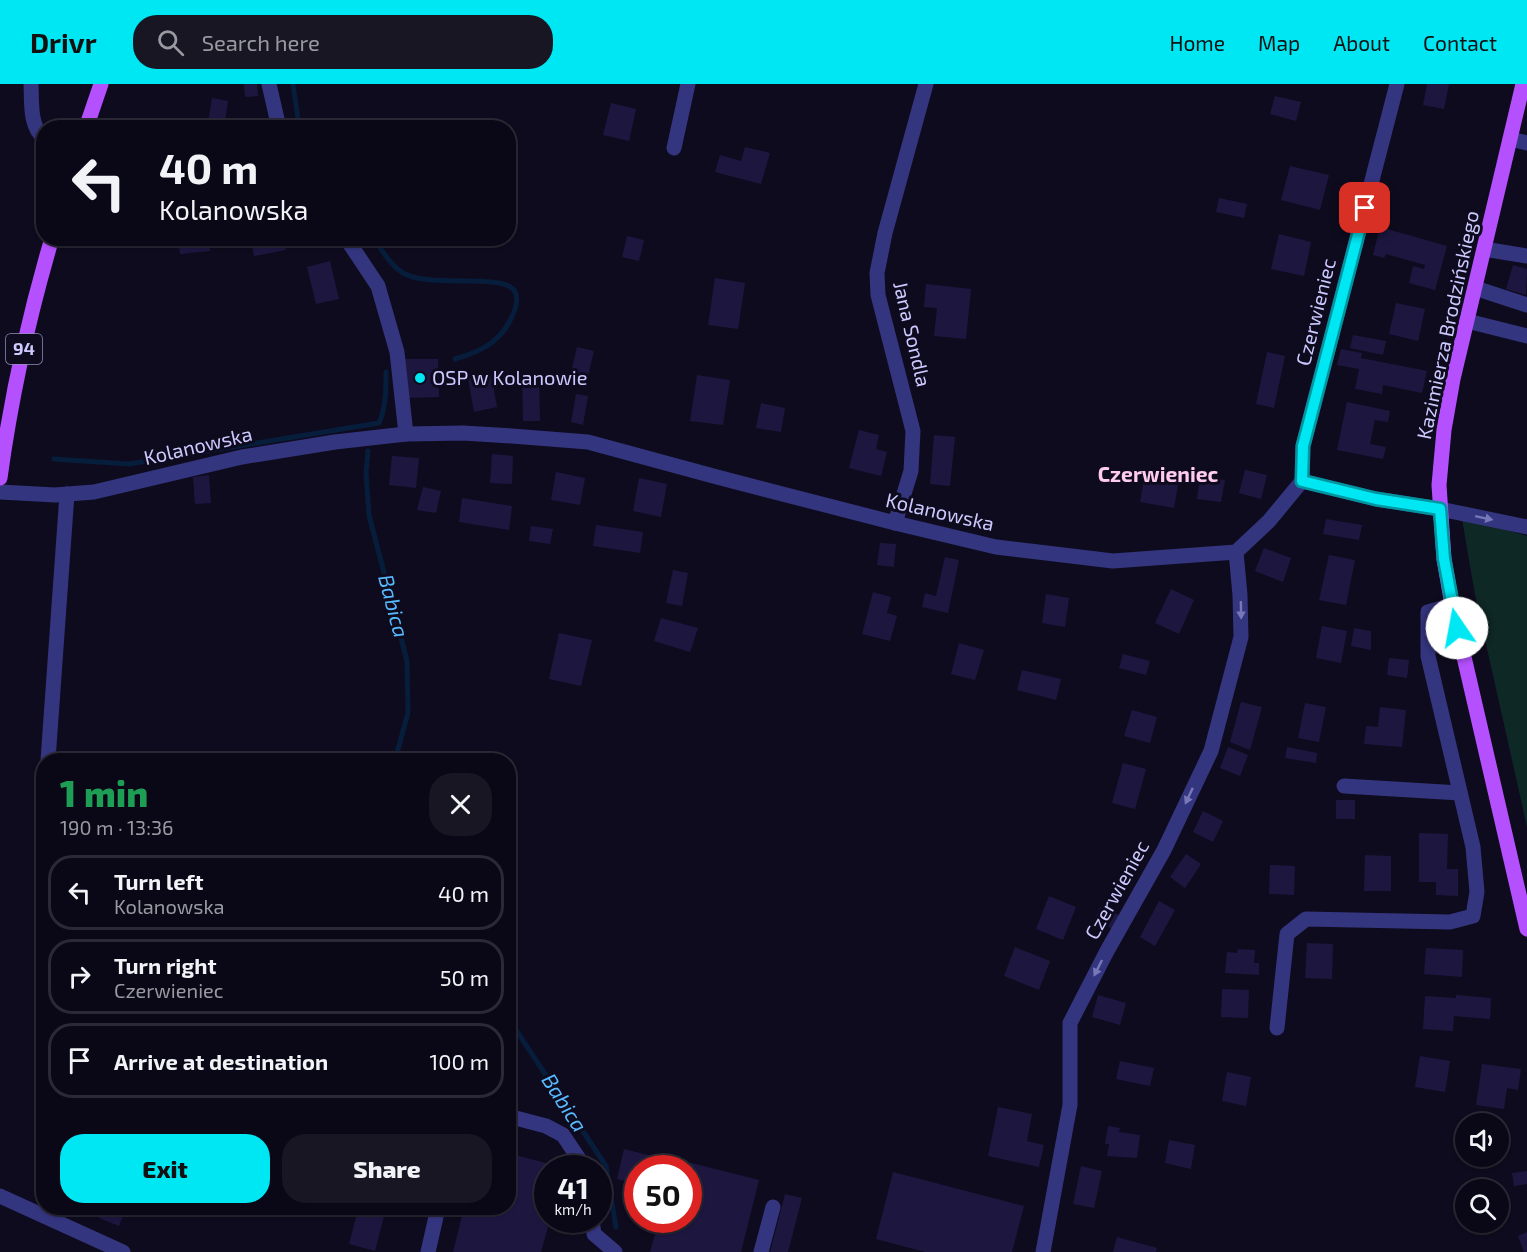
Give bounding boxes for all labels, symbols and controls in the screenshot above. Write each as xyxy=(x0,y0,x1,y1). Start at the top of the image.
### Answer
search box xyxy=(133,15,553,69)
text: Drivr xyxy=(30,25,97,59)
icon: search xyxy=(154,26,187,59)
text: Search here xyxy=(202,29,320,55)
text: Home xyxy=(1169,30,1225,55)
text: Map xyxy=(1258,30,1300,55)
text: About xyxy=(1333,30,1390,55)
text: Contact xyxy=(1423,30,1497,55)
text: 40 m xyxy=(159,142,258,192)
icon: left xyxy=(60,144,138,222)
pin xyxy=(1339,182,1390,233)
icon: arrive xyxy=(1348,191,1381,224)
text: Kolanowska xyxy=(159,193,308,225)
street label: Kazimierza Brodzińskiego xyxy=(1411,208,1483,441)
street label: Czerwieniec xyxy=(1290,255,1340,368)
street label: Jana Sondla xyxy=(889,279,937,389)
road number: 94 xyxy=(6,334,42,364)
place label: OSP w Kolanowie xyxy=(432,365,588,389)
marker: OSP w Kolanowie xyxy=(413,371,427,385)
street label: Kolanowska xyxy=(141,421,254,469)
district label: Czerwieniec xyxy=(1098,461,1219,486)
street label: Kolanowska xyxy=(884,487,997,535)
one-way arrow xyxy=(1474,514,1493,523)
water label: Babica xyxy=(374,571,415,640)
position arrow xyxy=(1425,596,1489,660)
one-way arrow xyxy=(1236,600,1245,619)
text: 1 min xyxy=(60,771,148,814)
button: close xyxy=(429,773,492,836)
one-way arrow xyxy=(1185,788,1194,805)
text: 190 m · 13:36 xyxy=(60,815,173,839)
street label: Czerwieniec xyxy=(1079,836,1153,943)
text: Turn left xyxy=(114,868,203,894)
icon: left xyxy=(63,876,96,909)
text: 40 m xyxy=(438,880,489,906)
text: Kolanowska xyxy=(114,894,225,918)
text: Turn right xyxy=(114,952,216,978)
icon: right xyxy=(63,960,96,993)
one-way arrow xyxy=(1093,960,1103,977)
text: 50 m xyxy=(440,964,489,990)
text: Czerwieniec xyxy=(114,978,224,1002)
icon: arrive xyxy=(63,1044,96,1077)
text: Arrive at destination xyxy=(114,1048,328,1074)
text: 100 m xyxy=(430,1048,489,1074)
water label: Babica xyxy=(537,1068,593,1136)
map controls xyxy=(1455,1113,1509,1233)
button: sound xyxy=(1455,1113,1509,1167)
button: Exit xyxy=(60,1134,270,1203)
button: Share xyxy=(282,1134,492,1203)
speed limit sign: 50 xyxy=(624,1155,702,1233)
text: 41 xyxy=(557,1169,589,1205)
button: search xyxy=(1455,1179,1509,1233)
text: km/h xyxy=(554,1200,592,1218)

